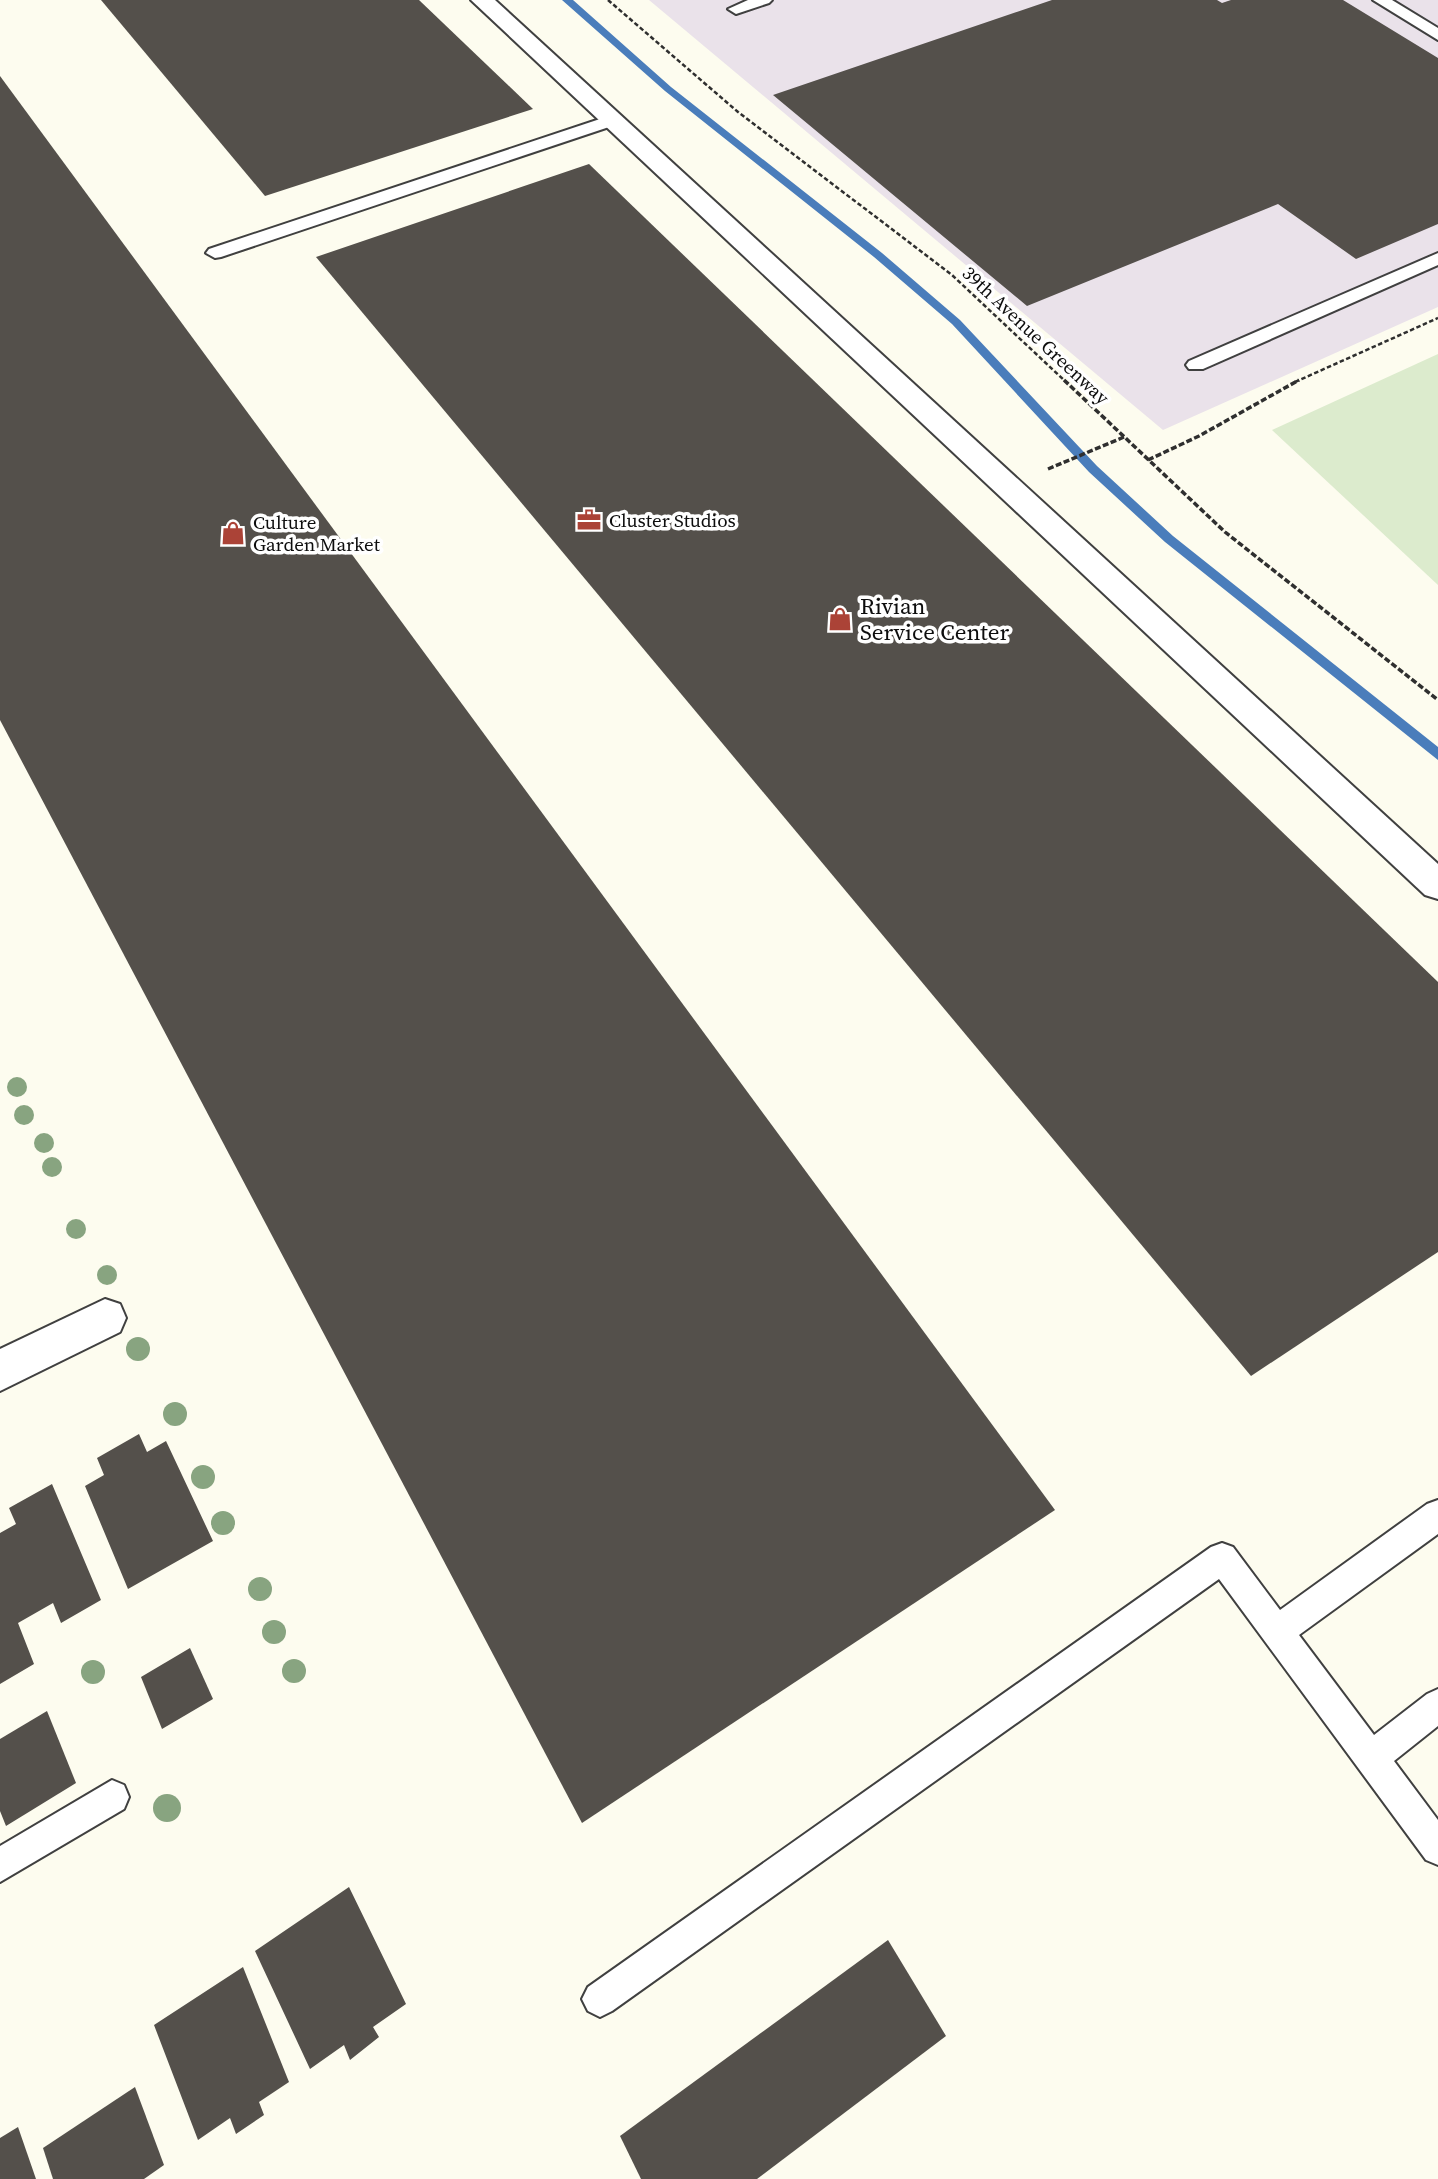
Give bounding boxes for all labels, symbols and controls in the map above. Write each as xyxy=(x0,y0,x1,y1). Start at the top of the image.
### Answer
street label: 39th Avenue Greenway xyxy=(957,260,1115,410)
office icon: Cluster Studios xyxy=(575,506,603,534)
place label: Cluster Studios xyxy=(609,507,736,533)
place label: Culture Garden Market xyxy=(253,509,381,557)
shop icon: Culture Garden Market xyxy=(219,519,247,547)
place label: Rivian Service Center xyxy=(860,590,1010,648)
shop icon: Rivian Service Center xyxy=(826,605,854,633)

